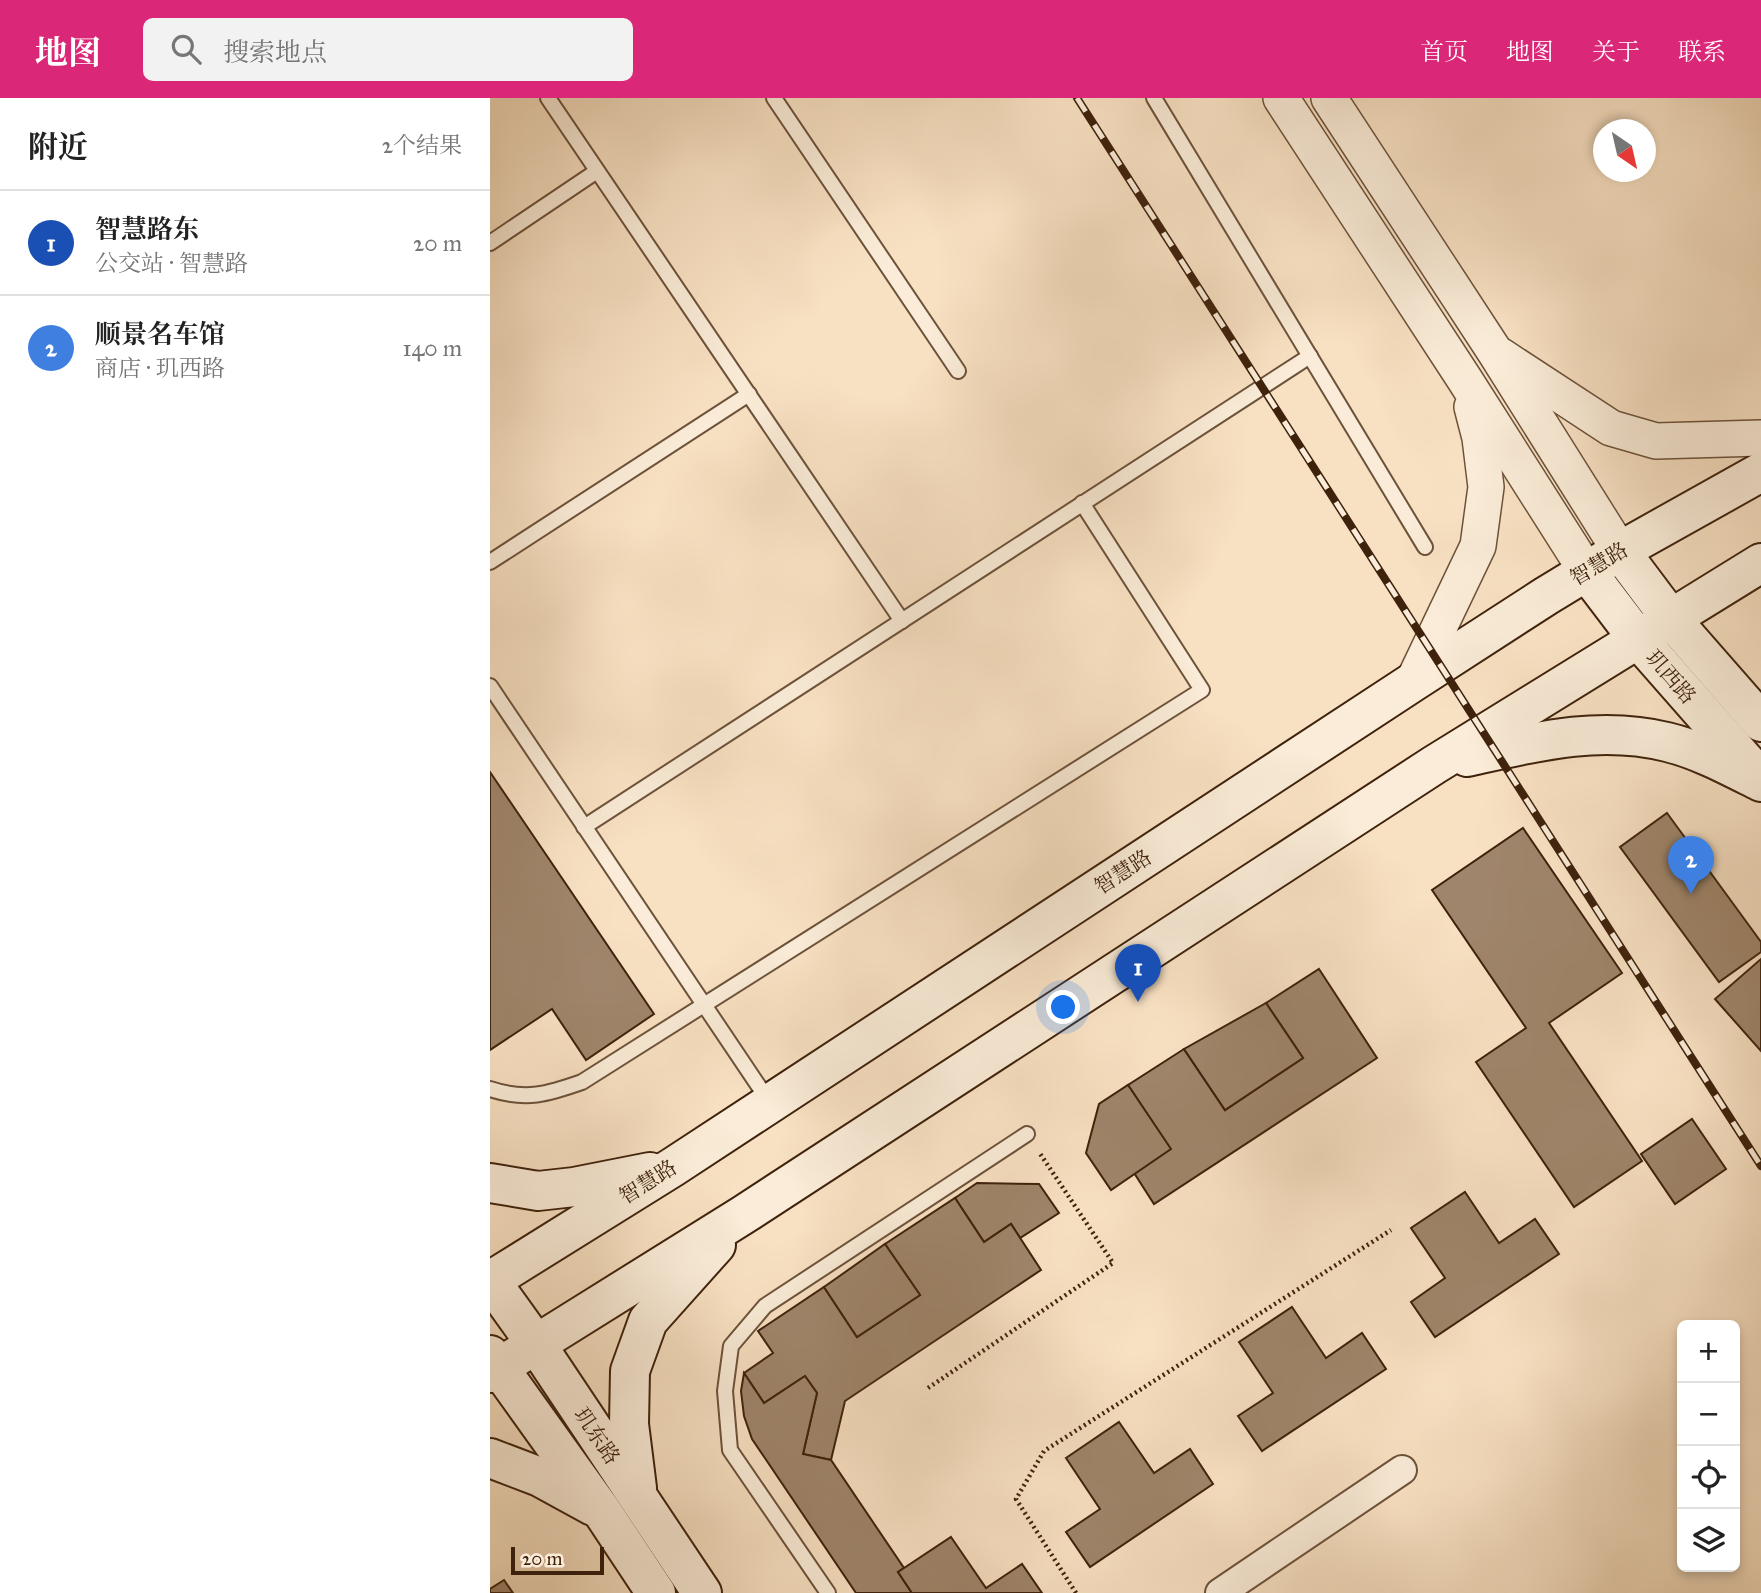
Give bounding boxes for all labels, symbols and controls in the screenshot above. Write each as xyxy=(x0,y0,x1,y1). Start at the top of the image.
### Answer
search box xyxy=(143,18,633,81)
icon: search xyxy=(167,30,205,68)
text: 地图 xyxy=(35,33,101,73)
text: 搜索地点 xyxy=(223,36,327,68)
text: 首页 xyxy=(1420,37,1468,67)
text: 地图 xyxy=(1506,37,1554,67)
text: 关于 xyxy=(1592,37,1640,67)
text: 联系 xyxy=(1678,37,1726,67)
north arrow xyxy=(1593,119,1656,182)
text: 附近 xyxy=(28,129,88,165)
text: 2个结果 xyxy=(382,131,462,159)
text: 智慧路东 xyxy=(95,213,199,245)
text: 1 xyxy=(46,229,56,257)
text: 20 m xyxy=(413,229,462,257)
text: 公交站 · 智慧路 xyxy=(95,249,248,277)
text: 顺景名车馆 xyxy=(95,318,225,350)
text: 2 xyxy=(45,334,57,362)
text: 140 m xyxy=(402,334,462,362)
text: 商店 · 玑西路 xyxy=(95,354,225,382)
street label: 智慧路 xyxy=(1565,537,1633,591)
street label: 玑西路 xyxy=(1641,645,1701,709)
pin: 2 xyxy=(1668,836,1714,894)
street label: 智慧路 xyxy=(1090,844,1156,900)
pin: 1 xyxy=(1115,944,1161,1002)
your location xyxy=(1046,990,1080,1024)
street label: 智慧路 xyxy=(614,1154,682,1210)
map controls xyxy=(1677,1320,1740,1572)
button: + xyxy=(1677,1320,1740,1383)
button: − xyxy=(1677,1383,1740,1446)
street label: 玑东路 xyxy=(569,1403,625,1469)
button: locate xyxy=(1677,1446,1740,1509)
button: layers xyxy=(1677,1509,1740,1572)
scale bar xyxy=(511,1544,604,1576)
text: 20 m xyxy=(522,1547,563,1570)

